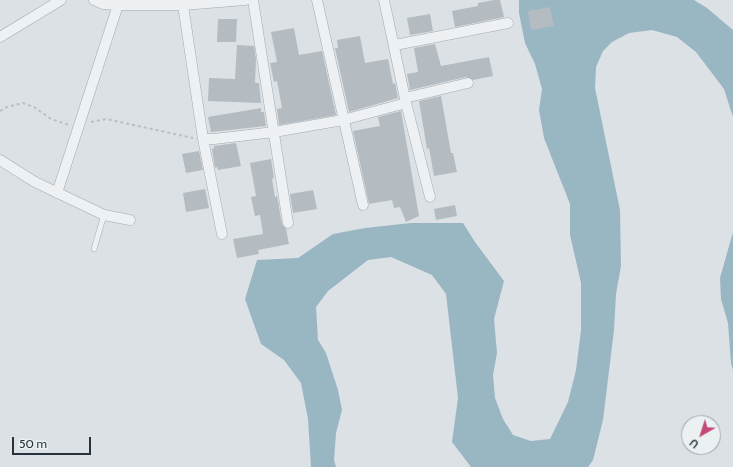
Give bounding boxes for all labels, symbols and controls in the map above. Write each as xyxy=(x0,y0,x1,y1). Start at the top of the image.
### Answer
north arrow xyxy=(681,415,721,455)
scale bar xyxy=(14,429,93,455)
text: 50 m xyxy=(19,436,47,451)
text: U xyxy=(687,436,702,451)

